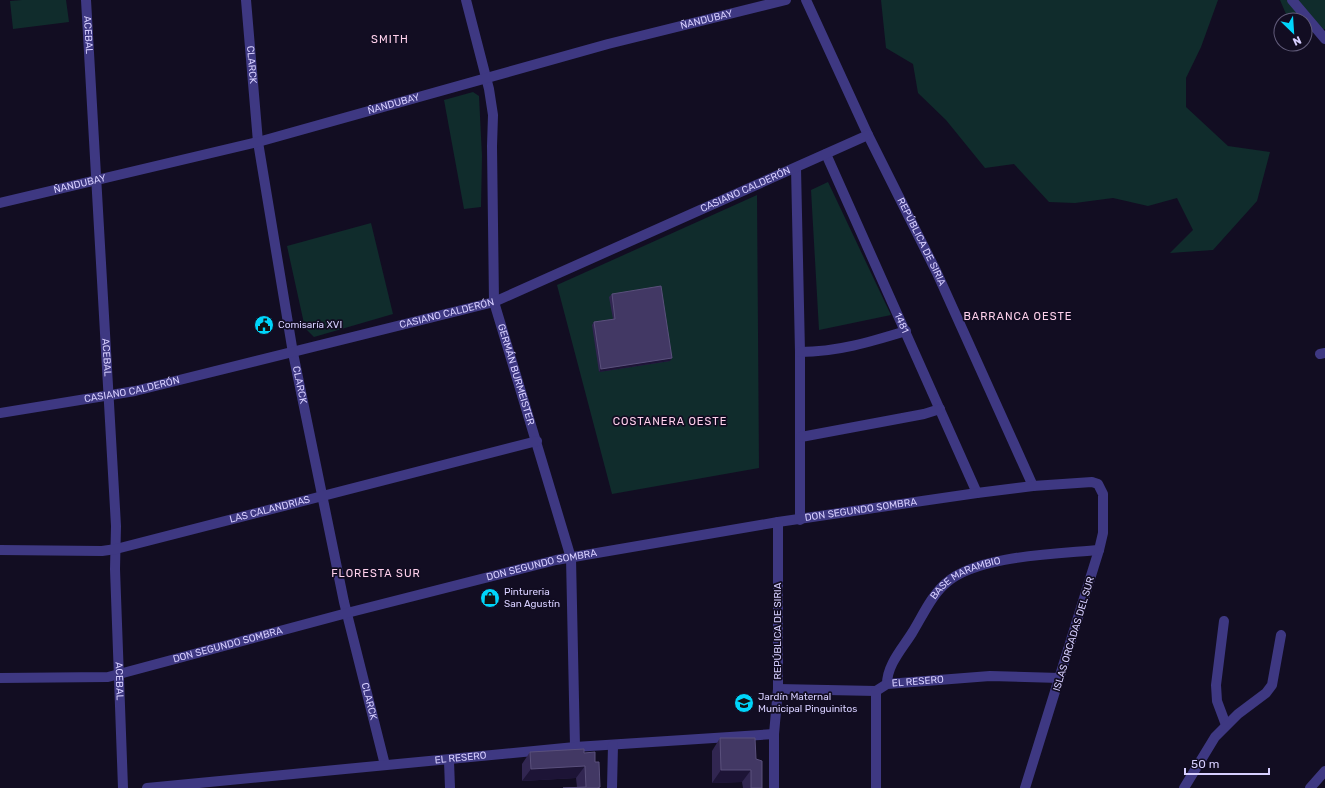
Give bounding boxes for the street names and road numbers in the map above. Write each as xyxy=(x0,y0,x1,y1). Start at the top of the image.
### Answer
street label: ÑANDUBAY xyxy=(679,7,734,32)
street label: ACEBAL xyxy=(81,15,95,55)
street label: CLARCK xyxy=(244,45,259,84)
street label: ÑANDUBAY xyxy=(366,91,422,117)
street label: CASIANO CALDERÓN xyxy=(699,164,792,215)
street label: ÑANDUBAY xyxy=(52,172,108,196)
street label: REPÚBLICA DE SIRIA xyxy=(894,196,948,288)
street label: CASIANO CALDERÓN xyxy=(398,296,495,331)
street label: 1481 xyxy=(891,311,911,335)
street label: GERMÁN BURMEISTER xyxy=(495,322,537,427)
street label: ACEBAL xyxy=(99,338,113,377)
street label: CLARCK xyxy=(290,365,309,405)
street label: CASIANO CALDERÓN xyxy=(83,374,181,405)
street label: LAS CALANDRIAS xyxy=(228,493,311,526)
street label: DON SEGUNDO SOMBRA xyxy=(804,496,918,524)
street label: DON SEGUNDO SOMBRA xyxy=(485,547,598,583)
street label: BASE MARAMBIO xyxy=(928,555,1002,602)
street label: ISLAS ORCADAS DEL SUR xyxy=(1051,575,1097,693)
street label: REPÚBLICA DE SIRIA xyxy=(772,582,784,679)
street label: DON SEGUNDO SOMBRA xyxy=(172,624,284,665)
street label: ACEBAL xyxy=(112,662,126,701)
street label: EL RESERO xyxy=(891,674,945,690)
street label: CLARCK xyxy=(359,681,379,721)
street label: EL RESERO xyxy=(434,749,487,766)

